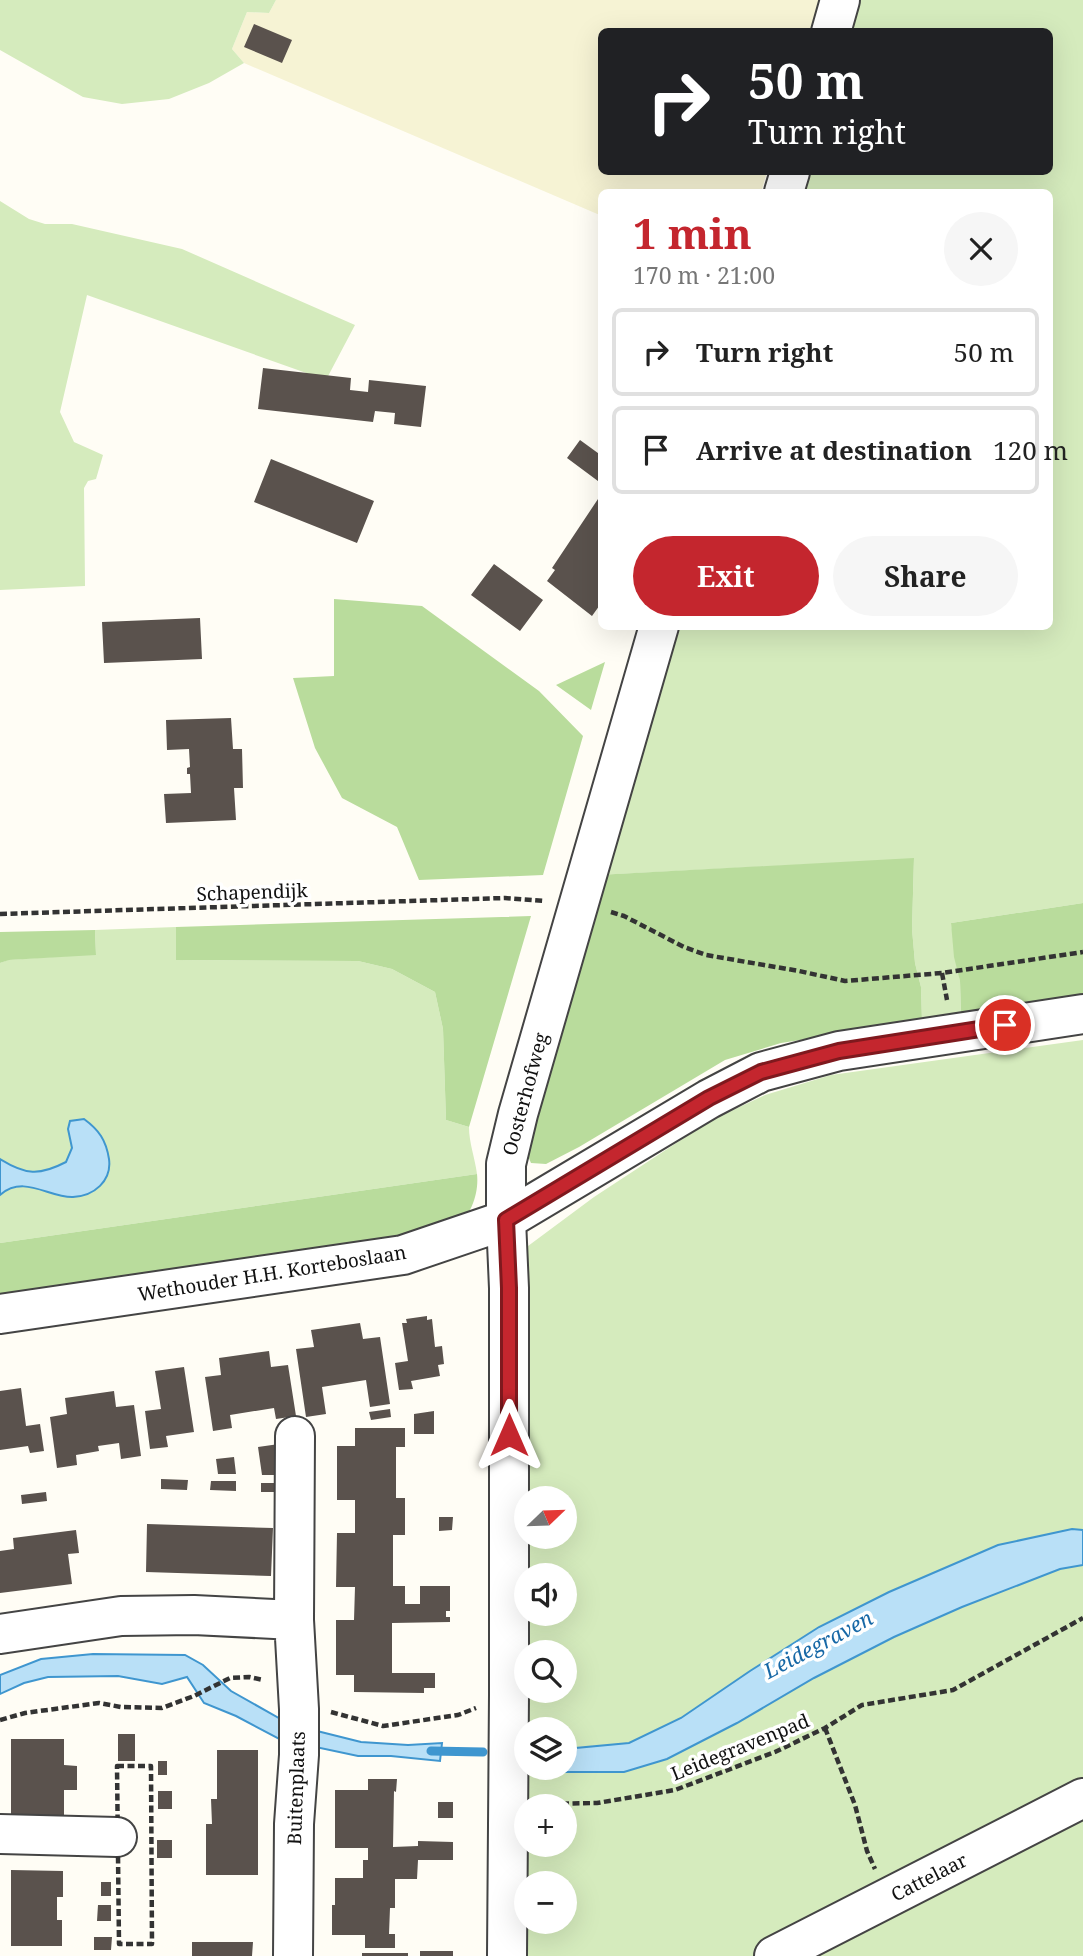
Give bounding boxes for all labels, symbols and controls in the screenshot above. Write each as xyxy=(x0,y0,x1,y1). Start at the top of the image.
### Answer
text: 50 m xyxy=(748,47,864,113)
icon: right xyxy=(633,56,724,147)
text: Turn right xyxy=(748,110,906,153)
text: 1 min xyxy=(633,204,752,261)
button: close xyxy=(944,212,1018,286)
text: 170 m · 21:00 xyxy=(633,259,775,291)
icon: right xyxy=(637,333,675,371)
text: Turn right xyxy=(696,334,833,370)
text: 50 m xyxy=(954,334,1014,370)
icon: arrive xyxy=(637,431,675,469)
text: Arrive at destination xyxy=(696,432,972,468)
text: 120 m xyxy=(993,432,1068,468)
button: Exit xyxy=(633,536,819,616)
button: Share xyxy=(833,536,1018,616)
street label: Schapendijk xyxy=(196,877,309,907)
pin xyxy=(975,995,1035,1055)
icon: arrive xyxy=(986,1006,1024,1044)
street label: Oosterhofweg xyxy=(496,1030,554,1158)
street label: Wethouder H.H. Korteboslaan xyxy=(136,1239,408,1307)
position arrow xyxy=(472,1398,546,1472)
north arrow xyxy=(514,1486,578,1549)
map controls xyxy=(514,1486,577,1934)
button: sound xyxy=(514,1563,577,1626)
water label: Leidegraven xyxy=(758,1603,878,1685)
button: search xyxy=(514,1640,577,1703)
street label: Leidegravenpad xyxy=(667,1707,813,1787)
button: layers xyxy=(514,1717,577,1780)
street label: Buitenplaats xyxy=(281,1731,311,1845)
button: + xyxy=(514,1794,577,1857)
street label: Cattelaar xyxy=(887,1847,972,1907)
button: − xyxy=(514,1871,577,1934)

